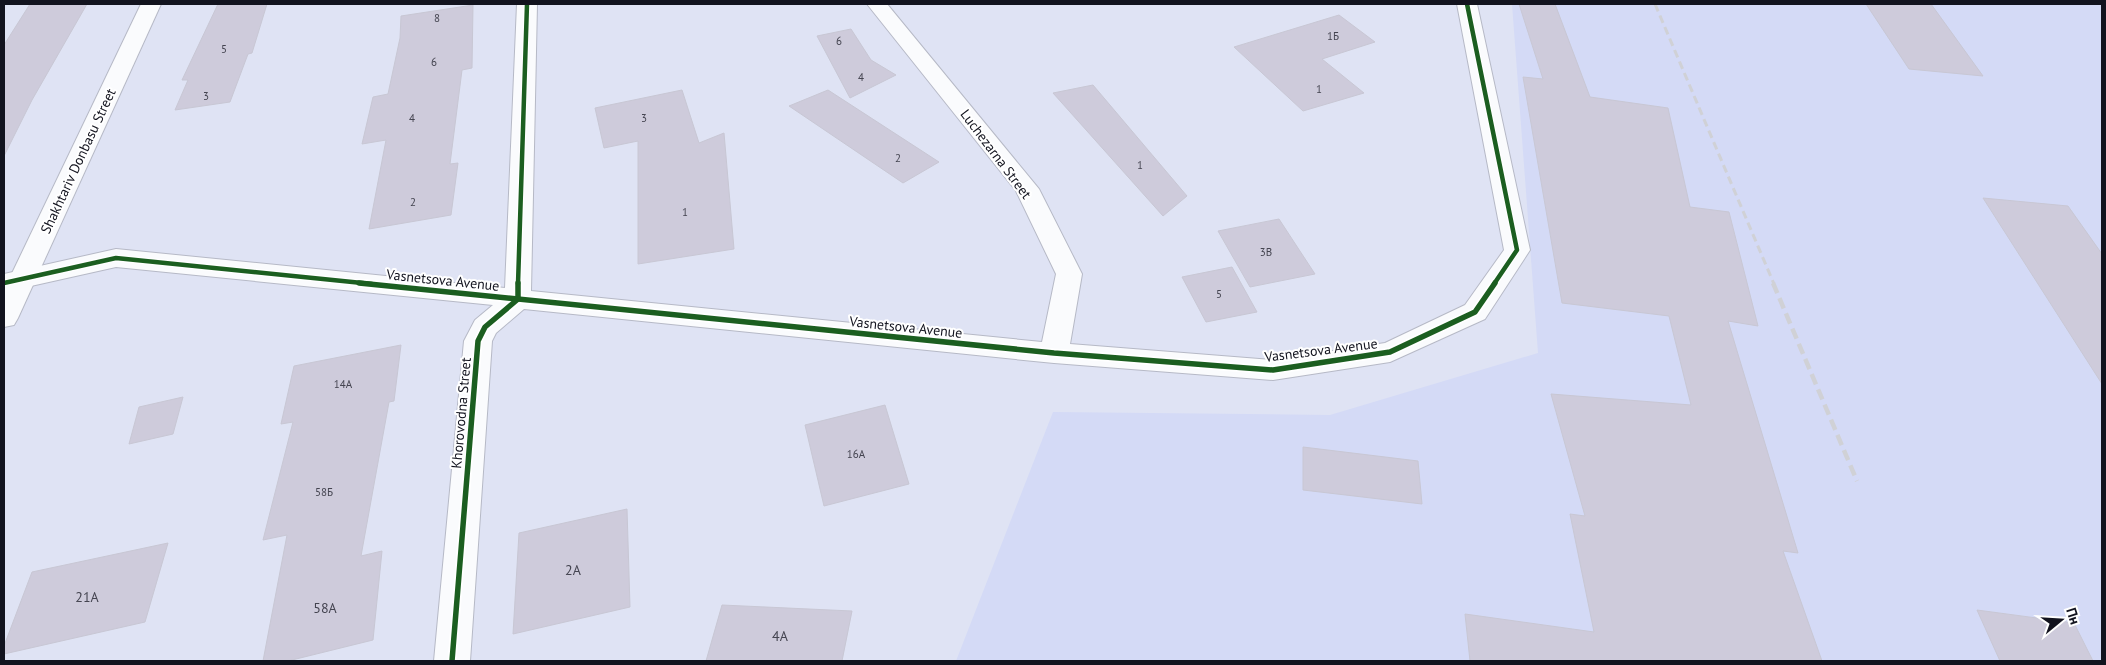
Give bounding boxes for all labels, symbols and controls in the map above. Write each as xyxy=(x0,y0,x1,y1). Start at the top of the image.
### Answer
house number: 8 xyxy=(434,11,440,25)
house number: 1Б xyxy=(1327,29,1339,43)
house number: 6 xyxy=(836,34,842,48)
house number: 5 xyxy=(221,42,227,56)
house number: 6 xyxy=(431,55,437,69)
house number: 4 xyxy=(858,70,864,84)
house number: 1 xyxy=(1316,82,1322,96)
street label: Shakhtariv Donbasu Street xyxy=(36,85,120,237)
house number: 3 xyxy=(203,89,209,103)
street label: Luchezarna Street xyxy=(956,106,1036,203)
house number: 4 xyxy=(409,111,415,125)
house number: 3 xyxy=(641,111,647,125)
house number: 2 xyxy=(895,151,901,165)
house number: 1 xyxy=(1137,158,1143,172)
house number: 2 xyxy=(410,195,416,209)
house number: 1 xyxy=(682,205,688,219)
house number: 3В xyxy=(1260,245,1272,259)
street label: Vasnetsova Avenue xyxy=(385,265,500,295)
house number: 5 xyxy=(1216,287,1222,301)
street label: Vasnetsova Avenue xyxy=(848,312,963,342)
street label: Vasnetsova Avenue xyxy=(1263,334,1378,366)
street label: Khorovodna Street xyxy=(447,356,475,469)
house number: 14А xyxy=(334,377,353,391)
house number: 16А xyxy=(847,447,866,461)
house number: 58Б xyxy=(315,485,333,499)
house number: 2А xyxy=(565,561,582,579)
house number: 21А xyxy=(75,588,100,606)
north arrow xyxy=(2036,595,2086,645)
house number: 58А xyxy=(313,599,338,617)
text: Пн xyxy=(2062,605,2084,627)
house number: 4А xyxy=(772,627,789,645)

